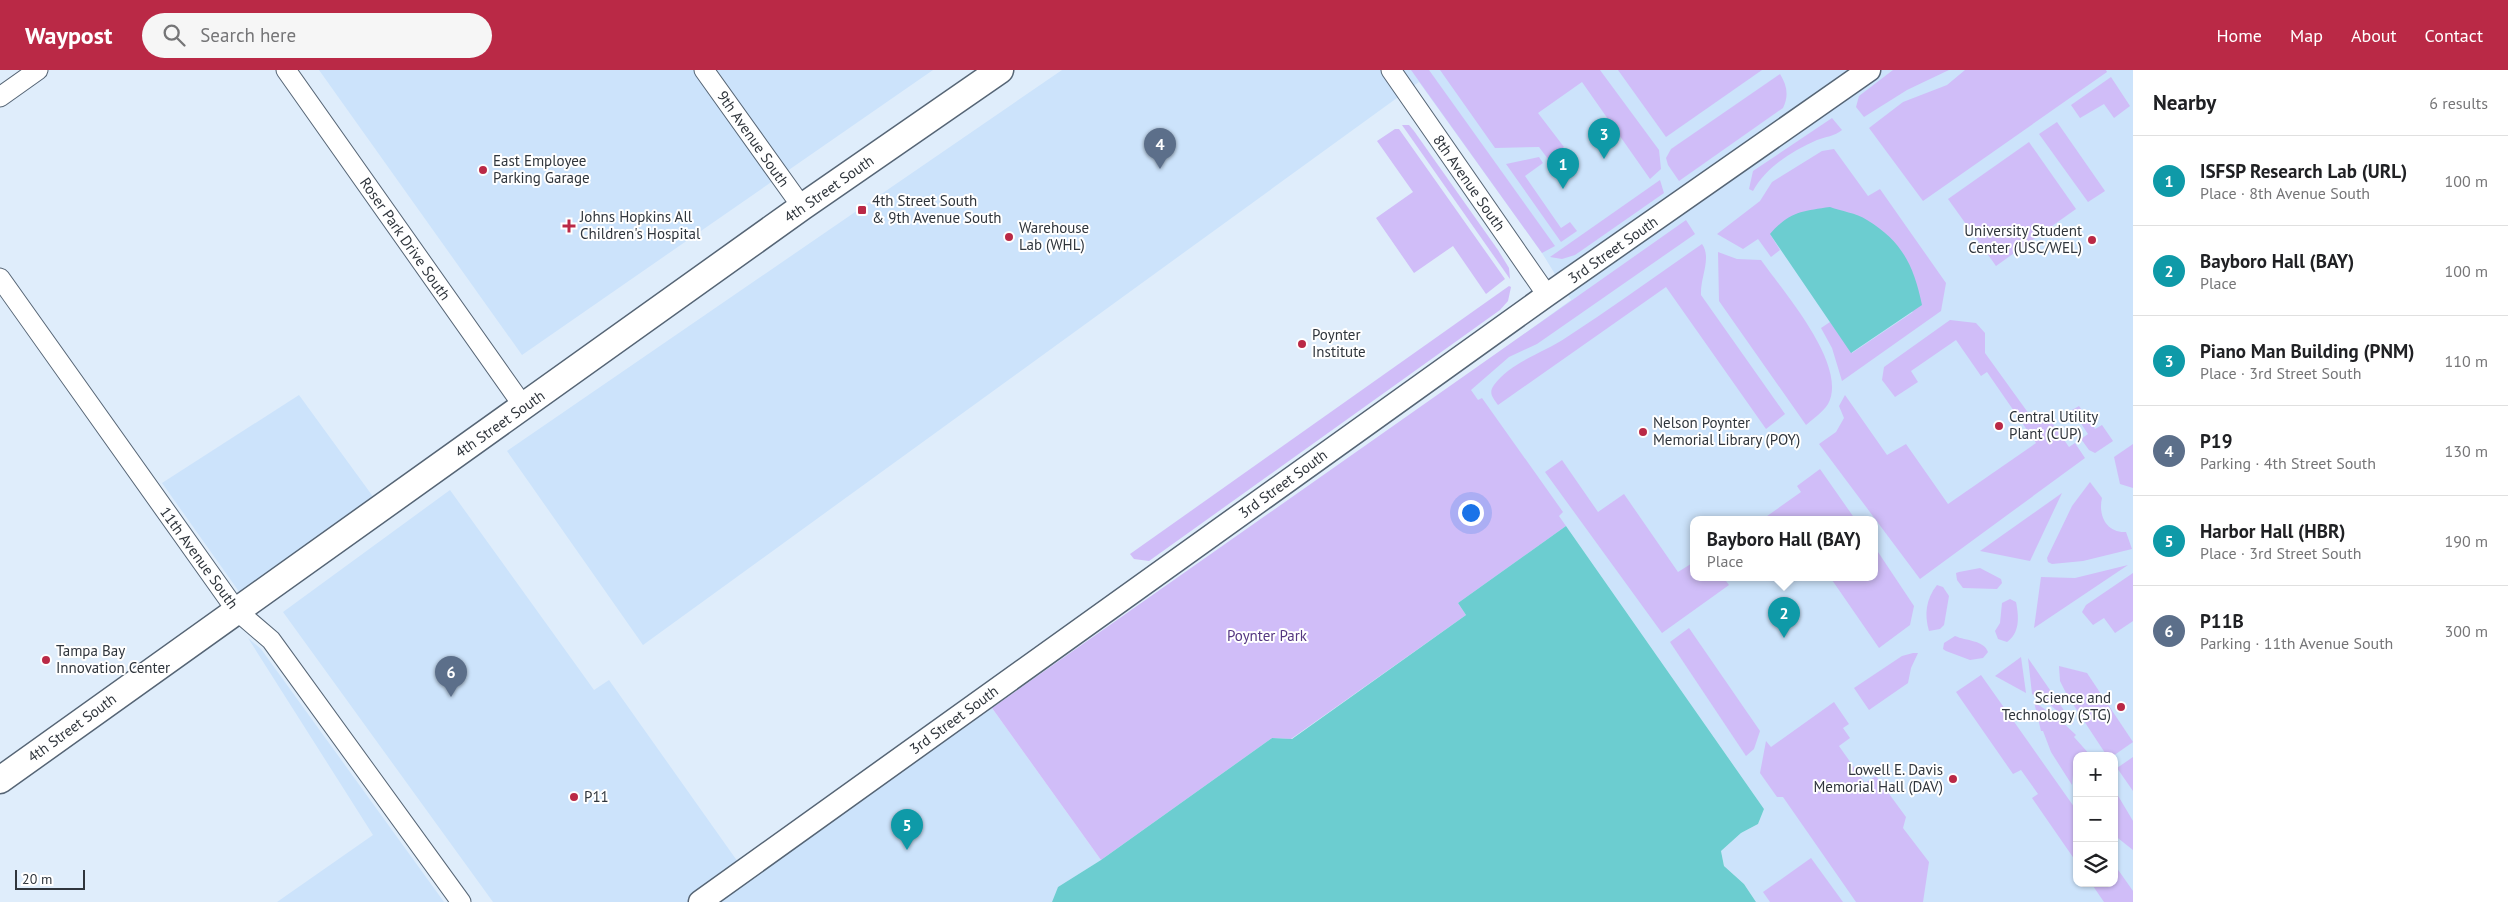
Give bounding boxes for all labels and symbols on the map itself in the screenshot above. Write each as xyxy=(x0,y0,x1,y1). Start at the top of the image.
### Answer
street label: 9th Avenue South xyxy=(713,87,794,191)
pin: 3 xyxy=(1588,118,1620,159)
pin: 4 xyxy=(1144,128,1176,169)
street label: 8th Avenue South xyxy=(1429,131,1510,235)
pin: 1 xyxy=(1547,148,1579,189)
place label: East Employee Parking Garage xyxy=(493,151,590,187)
street label: 4th Street South xyxy=(780,151,877,227)
marker: East Employee Parking Garage xyxy=(477,164,489,176)
street label: Roser Park Drive South xyxy=(356,174,455,304)
place label: 4th Street South & 9th Avenue South xyxy=(872,191,1001,227)
marker: 4th Street South & 9th Avenue South xyxy=(856,204,868,216)
place label: Johns Hopkins All Children's Hospital xyxy=(579,207,701,243)
street label: 3rd Street South xyxy=(1564,212,1661,287)
place label: Warehouse Lab (WHL) xyxy=(1019,218,1089,254)
marker: Johns Hopkins All Children's Hospital xyxy=(562,219,576,233)
place label: University Student Center (USC/WEL) xyxy=(1964,221,2082,257)
marker: Warehouse Lab (WHL) xyxy=(1003,231,1015,243)
marker: University Student Center (USC/WEL) xyxy=(2086,234,2098,246)
place label: Poynter Institute xyxy=(1312,325,1366,361)
marker: Poynter Institute xyxy=(1296,338,1308,350)
street label: 4th Street South xyxy=(451,386,548,462)
place label: Central Utility Plant (CUP) xyxy=(2009,407,2098,443)
place label: Nelson Poynter Memorial Library (POY) xyxy=(1653,413,1800,449)
marker: Central Utility Plant (CUP) xyxy=(1993,420,2005,432)
marker: Nelson Poynter Memorial Library (POY) xyxy=(1637,426,1649,438)
street label: 3rd Street South xyxy=(1235,445,1331,522)
your location xyxy=(1458,500,1484,526)
street label: 11th Avenue South xyxy=(156,503,243,612)
pin: 2 xyxy=(1768,597,1800,638)
park label: Poynter Park xyxy=(1227,626,1308,645)
place label: Tampa Bay Innovation Center xyxy=(56,641,170,677)
marker: Tampa Bay Innovation Center xyxy=(40,654,52,666)
pin: 6 xyxy=(435,656,467,697)
street label: 3rd Street South xyxy=(906,681,1002,758)
place label: Science and Technology (STG) xyxy=(2002,688,2111,724)
street label: 4th Street South xyxy=(24,689,120,766)
marker: Science and Technology (STG) xyxy=(2115,701,2127,713)
place label: Lowell E. Davis Memorial Hall (DAV) xyxy=(1813,760,1943,796)
marker: Lowell E. Davis Memorial Hall (DAV) xyxy=(1947,773,1959,785)
place label: P11 xyxy=(584,787,609,806)
marker: P11 xyxy=(568,791,580,803)
pin: 5 xyxy=(891,809,923,850)
scale bar xyxy=(15,867,85,890)

